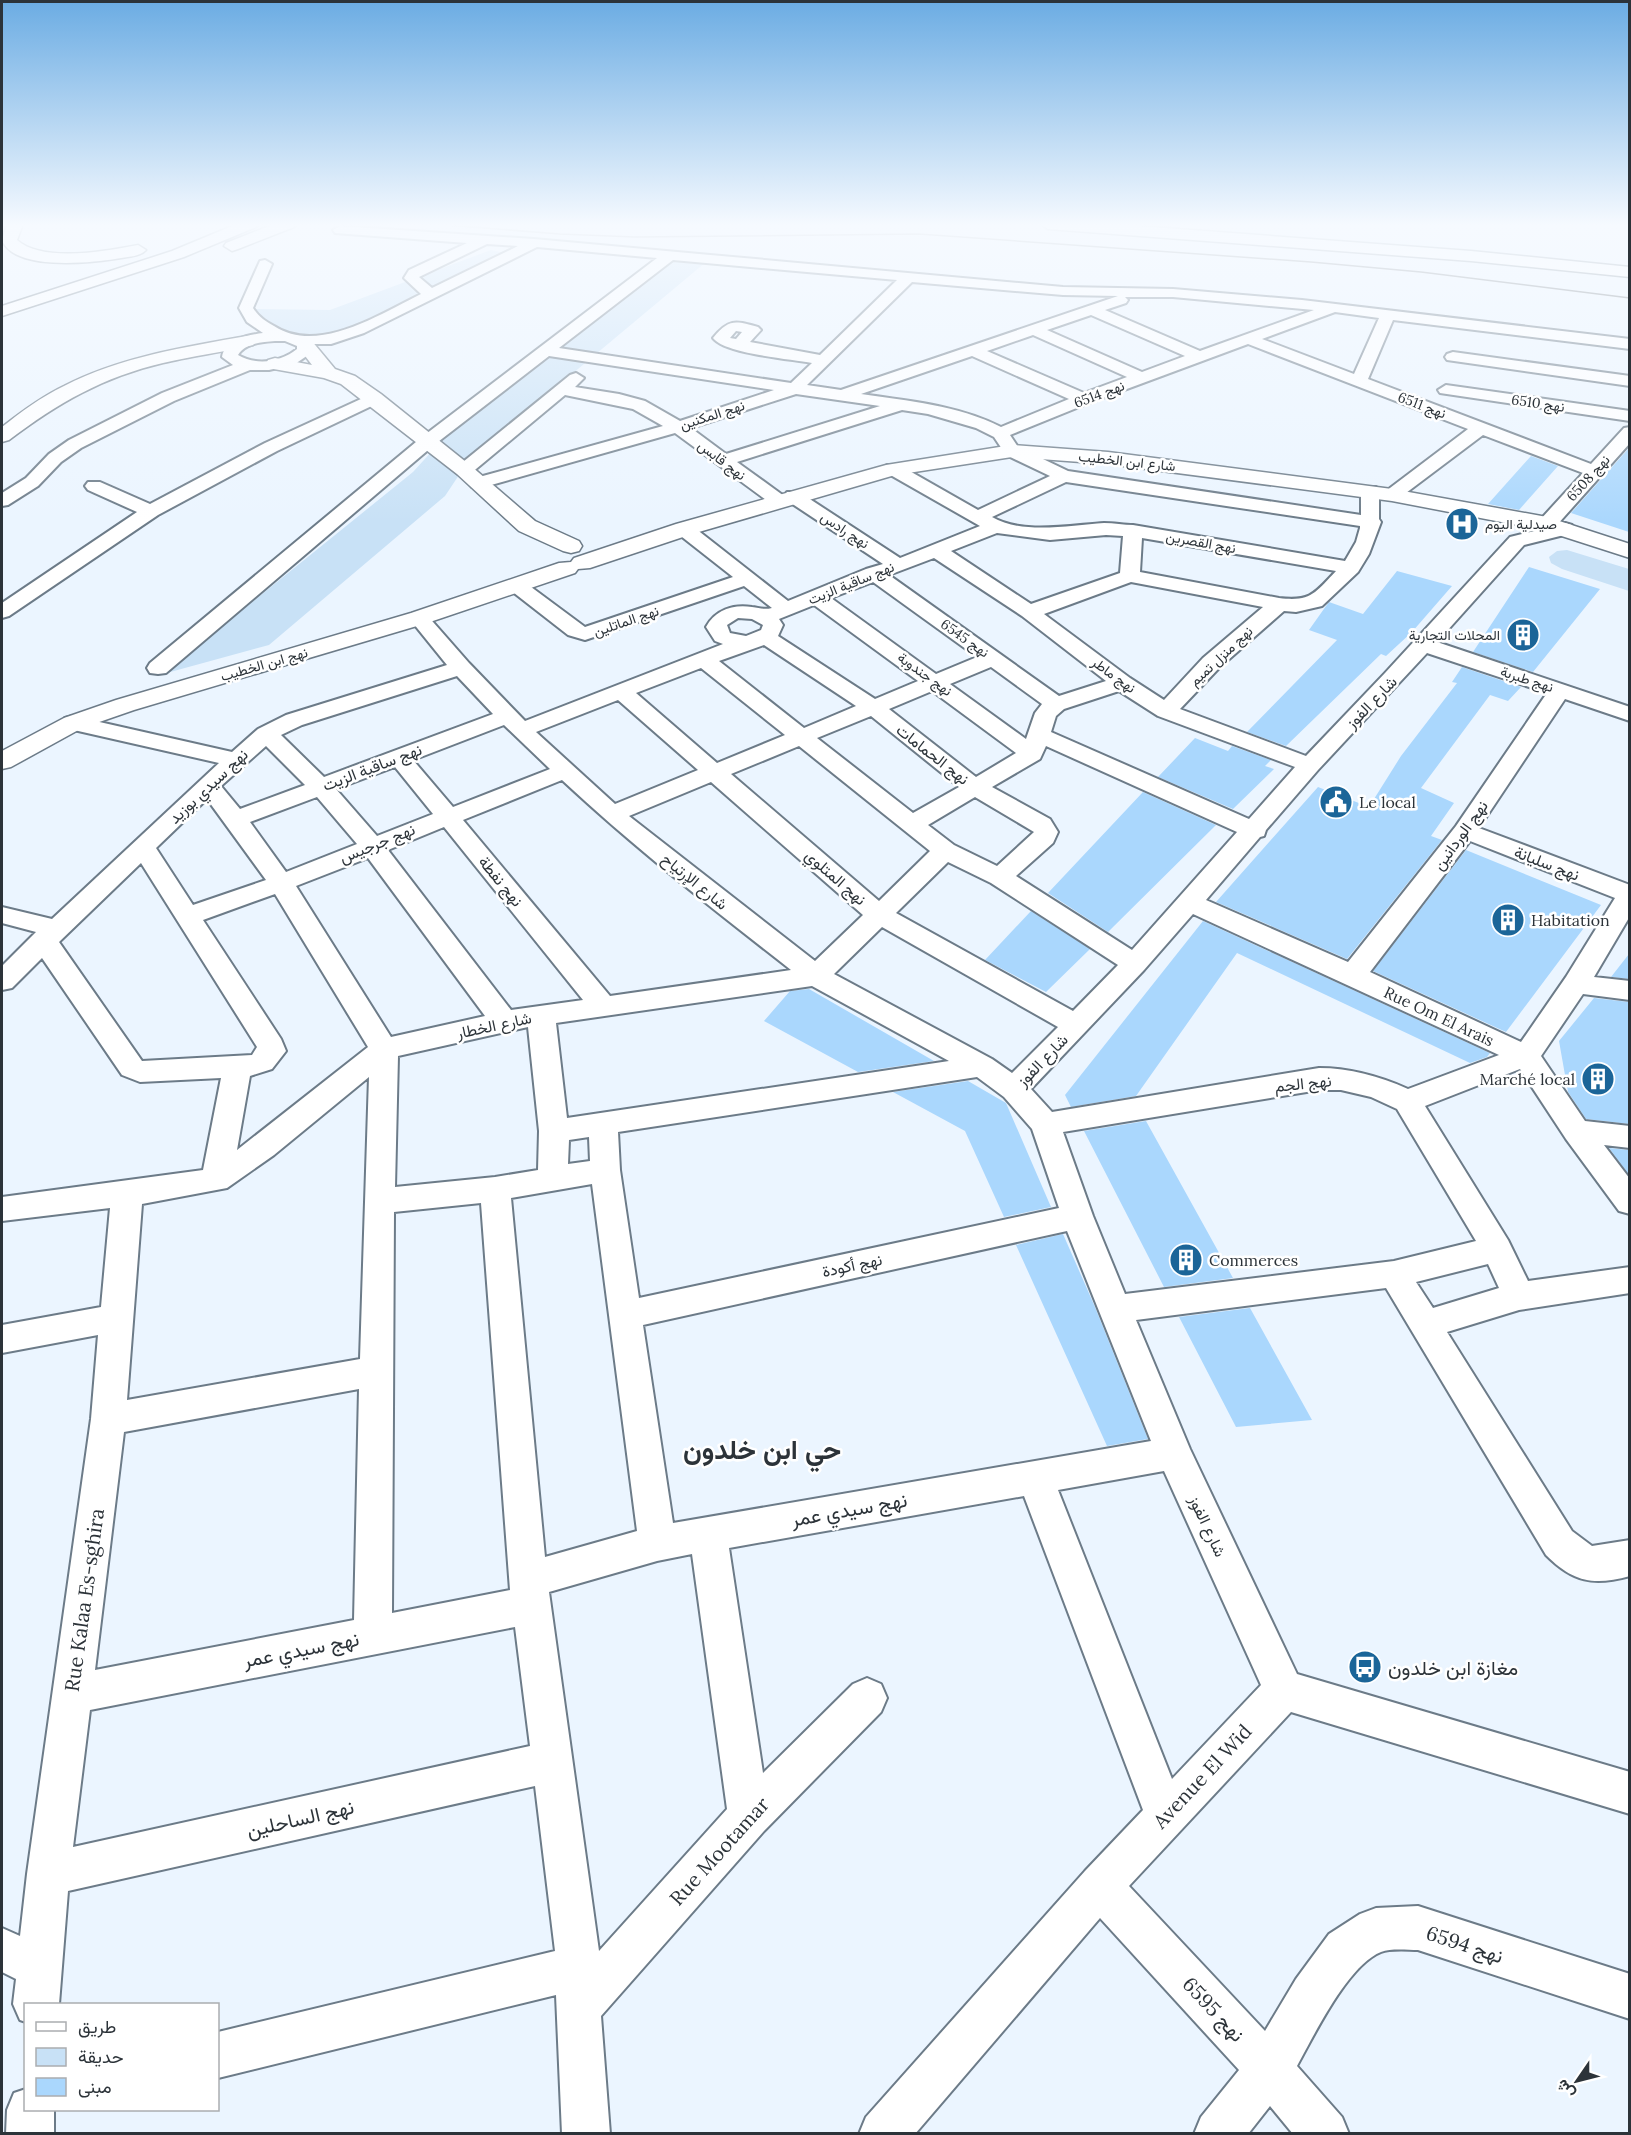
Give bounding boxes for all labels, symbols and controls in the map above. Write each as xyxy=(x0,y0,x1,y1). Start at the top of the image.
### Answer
street label: نهج 6514 xyxy=(1071,376,1128,414)
street label: نهج 6511 xyxy=(1395,388,1449,424)
street label: نهج 6510 xyxy=(1510,390,1566,418)
street label: نهج المكنين xyxy=(677,396,747,436)
street label: نهج قابس xyxy=(693,436,750,486)
street label: شارع ابن الخطيب xyxy=(1077,447,1176,477)
street label: نهج 6508 xyxy=(1562,451,1615,506)
hospital icon: صيدلية اليوم xyxy=(1444,506,1480,542)
street label: نهج رادس xyxy=(816,508,873,554)
place label: صيدلية اليوم xyxy=(1485,515,1557,533)
street label: نهج القصرين xyxy=(1164,527,1237,559)
street label: نهج ساقية الزيت xyxy=(805,558,898,610)
street label: نهج الماتلين xyxy=(591,601,662,642)
street label: نهج 6545 xyxy=(936,615,993,663)
building icon: المحلات التجارية xyxy=(1505,617,1541,653)
street label: نهج منزل تميم xyxy=(1185,622,1258,691)
place label: المحلات التجارية xyxy=(1409,626,1500,644)
street label: نهج ابن الخطيب xyxy=(218,643,310,687)
street label: نهج جندوبة xyxy=(893,648,956,702)
street label: نهج ماطر xyxy=(1087,652,1139,699)
street label: نهج طبربة xyxy=(1498,662,1556,698)
street label: شارع الفوز xyxy=(1340,672,1402,735)
street label: نهج الحمامات xyxy=(891,719,973,790)
street label: نهج ساقية الزيت xyxy=(320,739,425,797)
street label: نهج سيدي بوزيد xyxy=(164,744,254,831)
public building icon: Le local xyxy=(1318,784,1354,820)
place label: Le local xyxy=(1359,792,1416,812)
street label: نهج الوردانين xyxy=(1428,796,1494,875)
street label: نهج جرجيس xyxy=(336,819,418,869)
street label: نهج سليانة xyxy=(1511,841,1582,886)
street label: نهج المتلوي xyxy=(799,845,871,912)
street label: شارع الإرتياح xyxy=(657,848,732,915)
street label: نهج نفطة xyxy=(473,852,527,912)
building icon: Habitation xyxy=(1490,902,1526,938)
place label: Habitation xyxy=(1531,910,1610,930)
street label: Rue Om El Arais xyxy=(1381,982,1497,1050)
street label: شارع الخطار xyxy=(454,1007,534,1045)
street label: شارع الفوز xyxy=(1011,1030,1073,1093)
building icon: Marché local xyxy=(1580,1061,1616,1097)
place label: Marché local xyxy=(1479,1069,1575,1089)
street label: نهج الجم xyxy=(1274,1070,1333,1098)
building icon: Commerces xyxy=(1168,1242,1204,1278)
street label: نهج أكودة xyxy=(820,1249,884,1283)
place label: Commerces xyxy=(1209,1250,1298,1270)
district label: حي ابن خلدون xyxy=(683,1432,841,1472)
street label: نهج سيدي عمر xyxy=(788,1487,910,1537)
street label: شارع الفوز xyxy=(1183,1491,1231,1561)
street label: Rue Kalaa Es-sghira xyxy=(59,1507,109,1693)
street label: نهج سيدي عمر xyxy=(240,1626,362,1678)
bus stop icon: مغازة ابن خلدون xyxy=(1347,1649,1383,1685)
place label: مغازة ابن خلدون xyxy=(1388,1655,1518,1681)
street label: Avenue El Wid xyxy=(1147,1719,1257,1834)
street label: Rue Mootamar xyxy=(664,1791,774,1910)
street label: نهج الساحلين xyxy=(244,1794,357,1844)
street label: نهج 6594 xyxy=(1423,1920,1507,1970)
street label: نهج 6595 xyxy=(1176,1971,1250,2048)
legend xyxy=(24,2003,219,2111)
text: طريق xyxy=(78,2015,116,2038)
text: حديقة xyxy=(78,2045,124,2068)
north arrow xyxy=(1547,2051,1607,2111)
text: مبنى xyxy=(78,2075,112,2098)
text: ش xyxy=(1551,2076,1578,2103)

